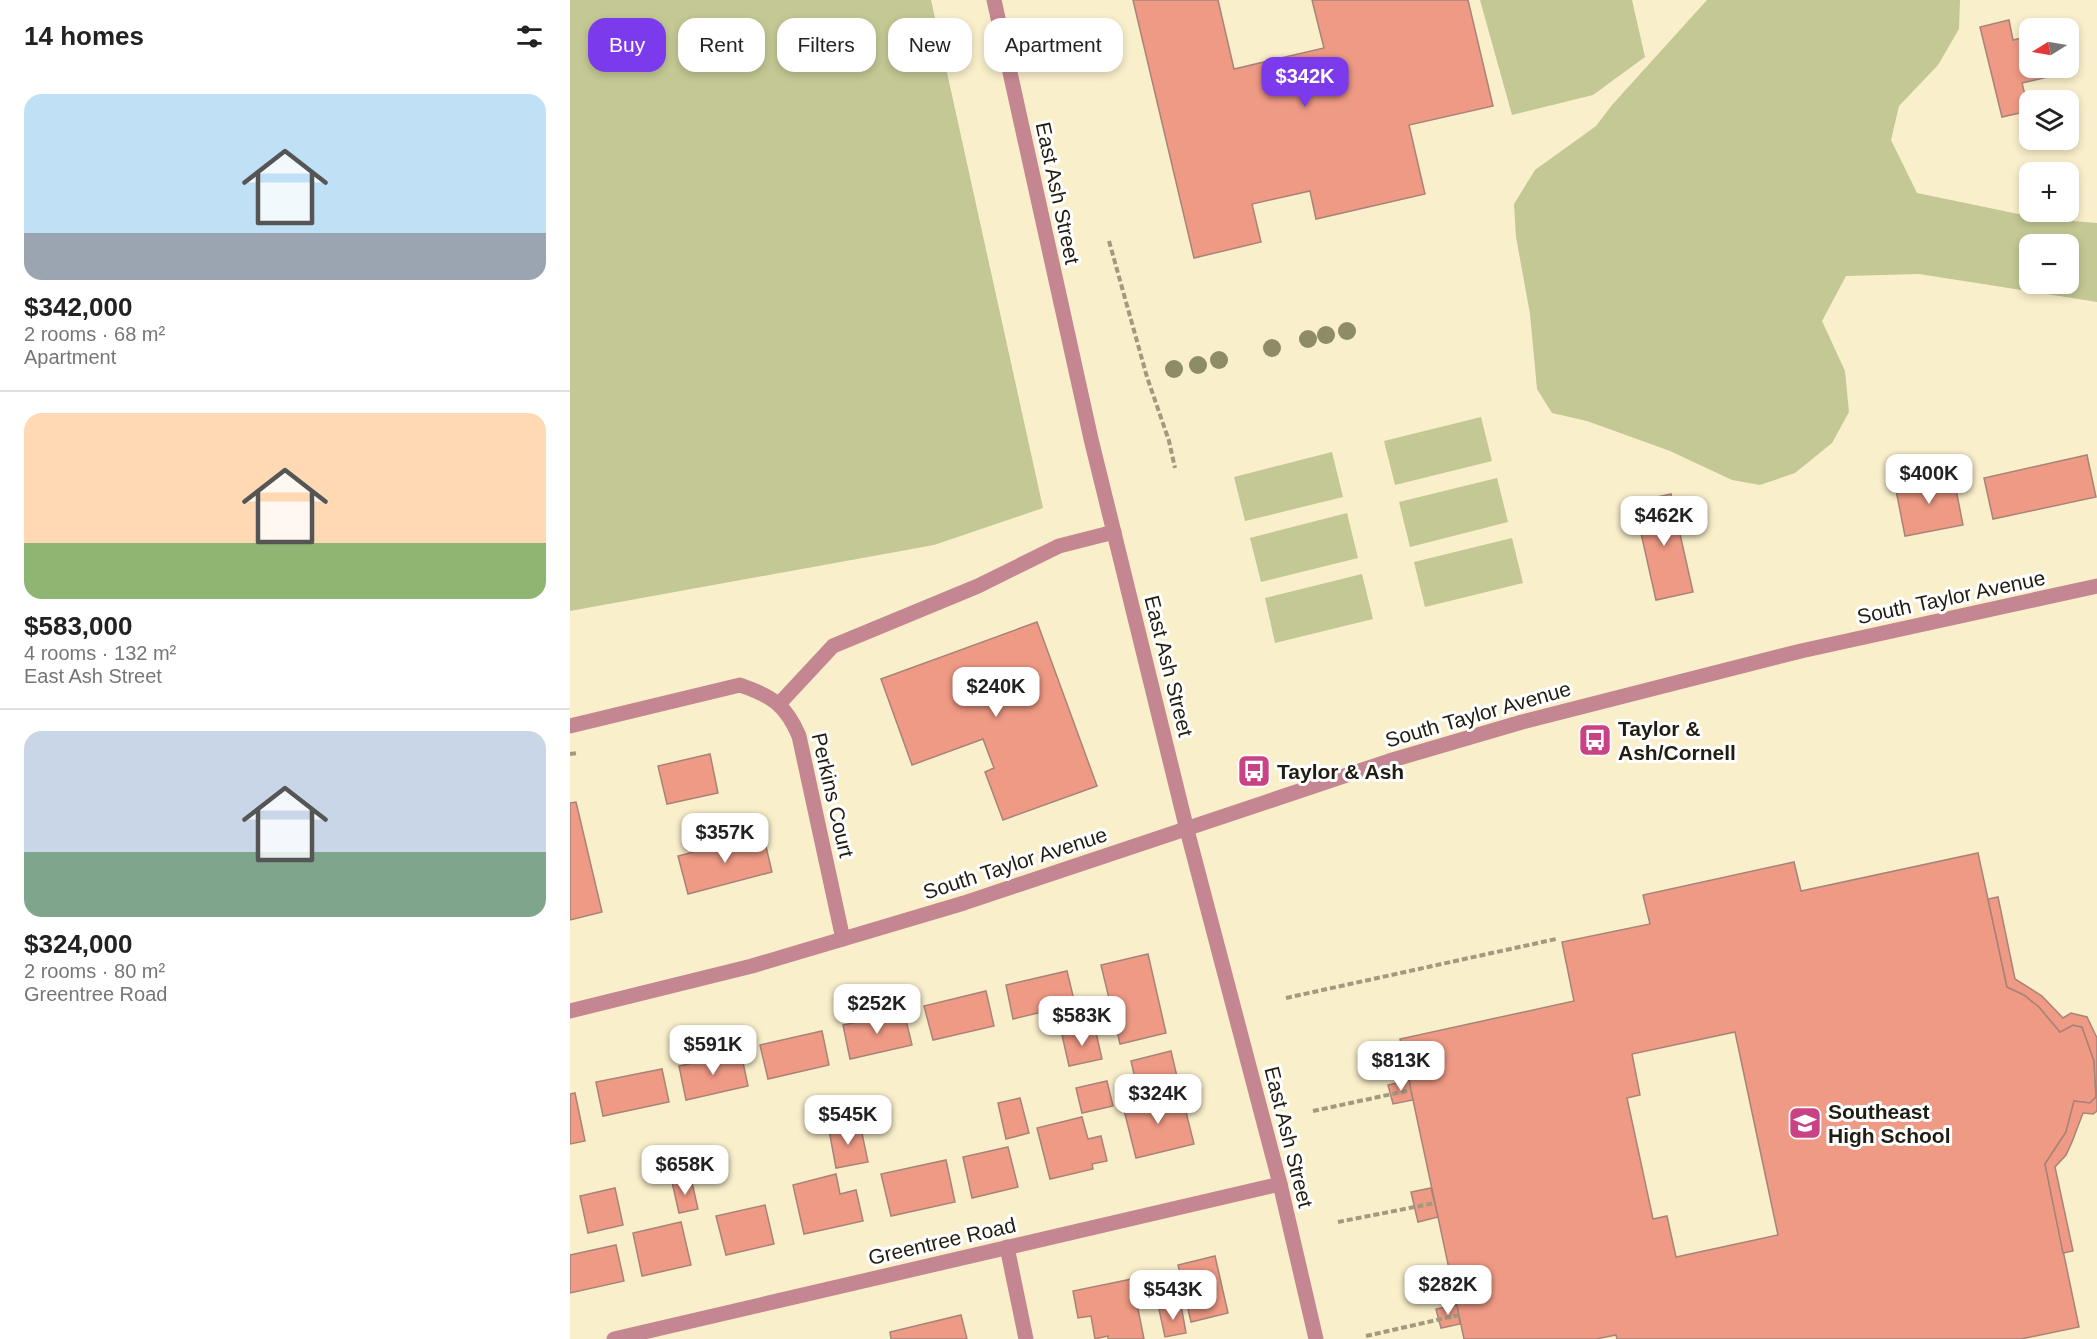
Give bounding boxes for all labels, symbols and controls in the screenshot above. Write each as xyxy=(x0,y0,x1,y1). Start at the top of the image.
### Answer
chip: Buy xyxy=(588,18,666,72)
chip: Rent xyxy=(678,18,765,72)
chip: Filters xyxy=(777,18,876,72)
chip: New xyxy=(888,18,972,72)
chip: Apartment xyxy=(984,18,1123,72)
north arrow xyxy=(2019,18,2079,78)
map controls xyxy=(2019,18,2079,294)
icon: filters xyxy=(513,20,546,53)
text: 14 homes xyxy=(24,21,144,51)
pin: $342K xyxy=(1263,57,1347,108)
text: $342K xyxy=(1276,65,1334,87)
button: layers xyxy=(2019,90,2079,150)
street label: East Ash Street xyxy=(1032,120,1084,266)
icon: home xyxy=(231,133,339,241)
button: + xyxy=(2019,162,2079,222)
button: − xyxy=(2019,234,2079,294)
text: $342,000 xyxy=(24,292,132,322)
text: 2 rooms · 68 m² xyxy=(24,323,165,345)
text: Apartment xyxy=(24,346,116,368)
icon: home xyxy=(231,452,339,560)
pin: $400K xyxy=(1887,454,1971,505)
text: $400K xyxy=(1900,462,1958,484)
pin: $462K xyxy=(1622,496,1706,547)
text: $462K xyxy=(1635,504,1693,526)
street label: South Taylor Avenue xyxy=(1855,566,2047,628)
street label: East Ash Street xyxy=(1140,593,1198,739)
text: $583,000 xyxy=(24,611,132,641)
text: 4 rooms · 132 m² xyxy=(24,642,176,664)
text: East Ash Street xyxy=(24,665,162,687)
pin: $240K xyxy=(954,667,1038,718)
text: $240K xyxy=(967,675,1025,697)
street label: South Taylor Avenue xyxy=(1383,677,1573,751)
place label: Taylor & Ash/Cornell xyxy=(1618,717,1736,764)
bus stop icon: Taylor & Ash/Cornell xyxy=(1577,722,1613,758)
street label: Perkins Court xyxy=(807,730,859,860)
bus stop icon: Taylor & Ash xyxy=(1236,753,1272,789)
place label: Taylor & Ash xyxy=(1277,760,1404,783)
icon: home xyxy=(231,770,339,878)
pin: $357K xyxy=(683,813,767,864)
text: $357K xyxy=(696,821,754,843)
street label: South Taylor Avenue xyxy=(920,822,1110,904)
text: $324,000 xyxy=(24,929,132,959)
text: 2 rooms · 80 m² xyxy=(24,960,165,982)
text: Greentree Road xyxy=(24,983,167,1005)
pin: $252K xyxy=(835,984,919,1035)
text: $252K xyxy=(848,992,906,1014)
pin: $583K xyxy=(1040,996,1124,1047)
text: $583K xyxy=(1053,1004,1111,1026)
pin: $591K xyxy=(671,1025,755,1076)
text: $591K xyxy=(684,1033,742,1055)
pin: $813K xyxy=(1359,1041,1443,1092)
text: $813K xyxy=(1372,1049,1430,1071)
street label: East Ash Street xyxy=(1260,1064,1318,1210)
pin: $324K xyxy=(1116,1074,1200,1125)
text: $324K xyxy=(1129,1082,1187,1104)
pin: $545K xyxy=(806,1095,890,1146)
place label: Southeast High School xyxy=(1828,1100,1951,1147)
text: $545K xyxy=(819,1103,877,1125)
school or university icon: Southeast High School xyxy=(1787,1105,1823,1141)
pin: $658K xyxy=(643,1145,727,1196)
text: $658K xyxy=(656,1153,714,1175)
street label: Greentree Road xyxy=(866,1213,1018,1269)
pin: $282K xyxy=(1406,1265,1490,1316)
pin: $543K xyxy=(1131,1270,1215,1321)
text: $282K xyxy=(1419,1273,1477,1295)
text: $543K xyxy=(1144,1278,1202,1300)

